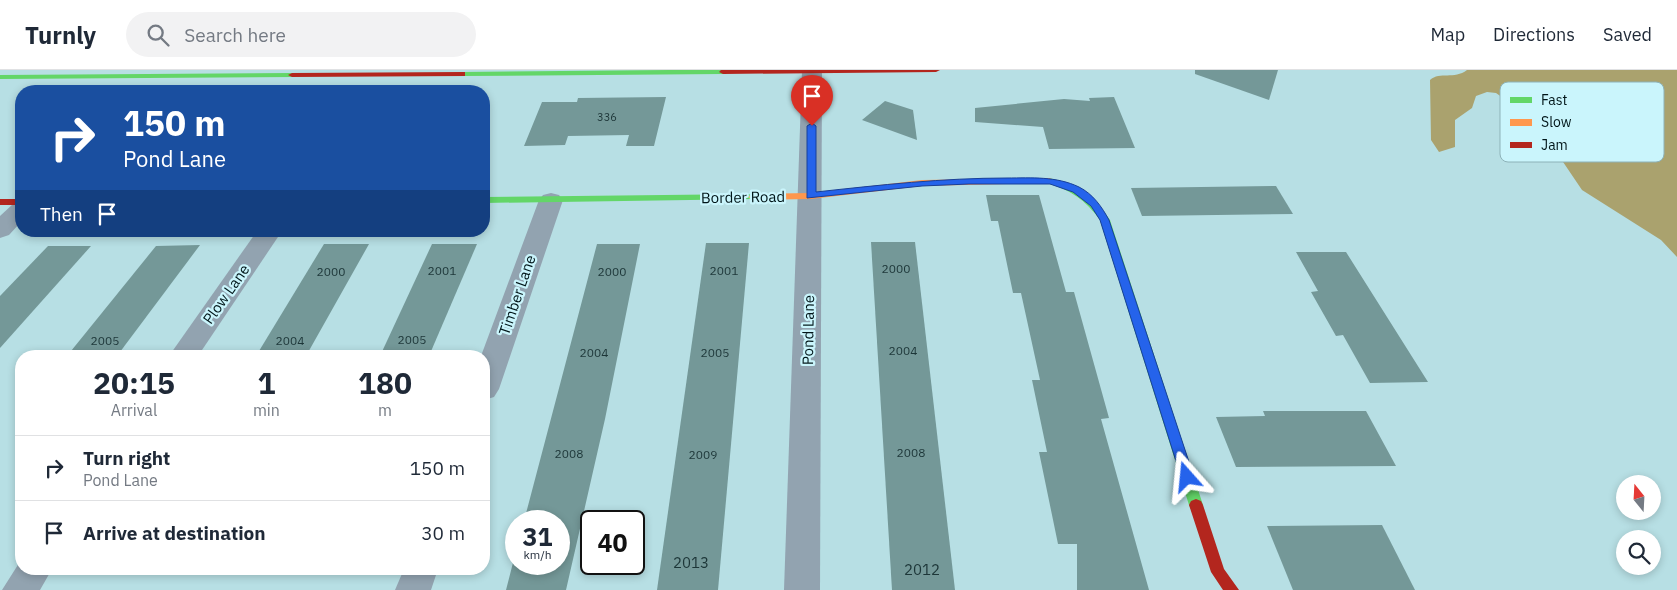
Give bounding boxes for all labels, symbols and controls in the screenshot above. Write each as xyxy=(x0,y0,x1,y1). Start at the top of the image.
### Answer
search box xyxy=(126,12,476,57)
text: Turnly xyxy=(25,19,96,51)
icon: search xyxy=(144,21,172,49)
text: Search here xyxy=(184,23,286,47)
text: Map xyxy=(1430,23,1465,46)
text: Directions xyxy=(1493,23,1575,46)
text: Saved xyxy=(1603,23,1652,46)
pin xyxy=(791,75,833,126)
icon: arrive xyxy=(798,82,826,110)
legend xyxy=(1500,82,1664,162)
text: Fast xyxy=(1541,91,1567,109)
text: 150 m xyxy=(123,100,226,146)
icon: right xyxy=(40,105,105,170)
house number: 336 xyxy=(597,110,617,124)
text: Slow xyxy=(1541,113,1572,131)
text: Jam xyxy=(1541,136,1568,154)
text: Pond Lane xyxy=(123,144,226,173)
street label: Border Road xyxy=(701,187,785,207)
icon: arrive xyxy=(93,200,121,228)
text: Then xyxy=(40,202,83,226)
street label: Timber Lane xyxy=(494,252,540,338)
street label: Plow Lane xyxy=(198,260,254,328)
house number: 2000 xyxy=(882,261,910,276)
house number: 2001 xyxy=(428,263,456,278)
house number: 2001 xyxy=(710,263,738,278)
house number: 2000 xyxy=(317,264,345,279)
house number: 2000 xyxy=(598,264,626,279)
street label: Pond Lane xyxy=(798,295,818,365)
house number: 2005 xyxy=(398,332,426,347)
house number: 2005 xyxy=(91,333,119,348)
house number: 2004 xyxy=(276,333,304,348)
house number: 2004 xyxy=(889,343,917,358)
house number: 2004 xyxy=(580,345,608,360)
house number: 2005 xyxy=(701,345,729,360)
text: 20:15 xyxy=(93,363,175,402)
text: 1 xyxy=(257,363,275,402)
text: 180 xyxy=(358,363,412,402)
text: Arrival xyxy=(111,400,157,420)
text: min xyxy=(253,400,280,420)
text: m xyxy=(378,400,392,420)
house number: 2008 xyxy=(897,445,925,460)
text: Turn right xyxy=(83,446,170,470)
house number: 2008 xyxy=(555,446,583,461)
house number: 2009 xyxy=(689,447,717,462)
position arrow xyxy=(1160,450,1212,502)
icon: right xyxy=(40,454,68,482)
text: 150 m xyxy=(410,456,465,480)
text: Pond Lane xyxy=(83,470,158,490)
north arrow xyxy=(1616,475,1661,520)
map controls xyxy=(1616,475,1661,575)
speed limit sign: 40 xyxy=(580,510,645,575)
icon: arrive xyxy=(40,519,68,547)
text: 31 xyxy=(522,520,553,553)
text: Arrive at destination xyxy=(83,521,266,545)
text: 30 m xyxy=(421,521,465,545)
button: search xyxy=(1616,530,1661,575)
text: km/h xyxy=(523,547,552,562)
house number: 2013 xyxy=(673,553,709,572)
house number: 2012 xyxy=(904,560,940,579)

